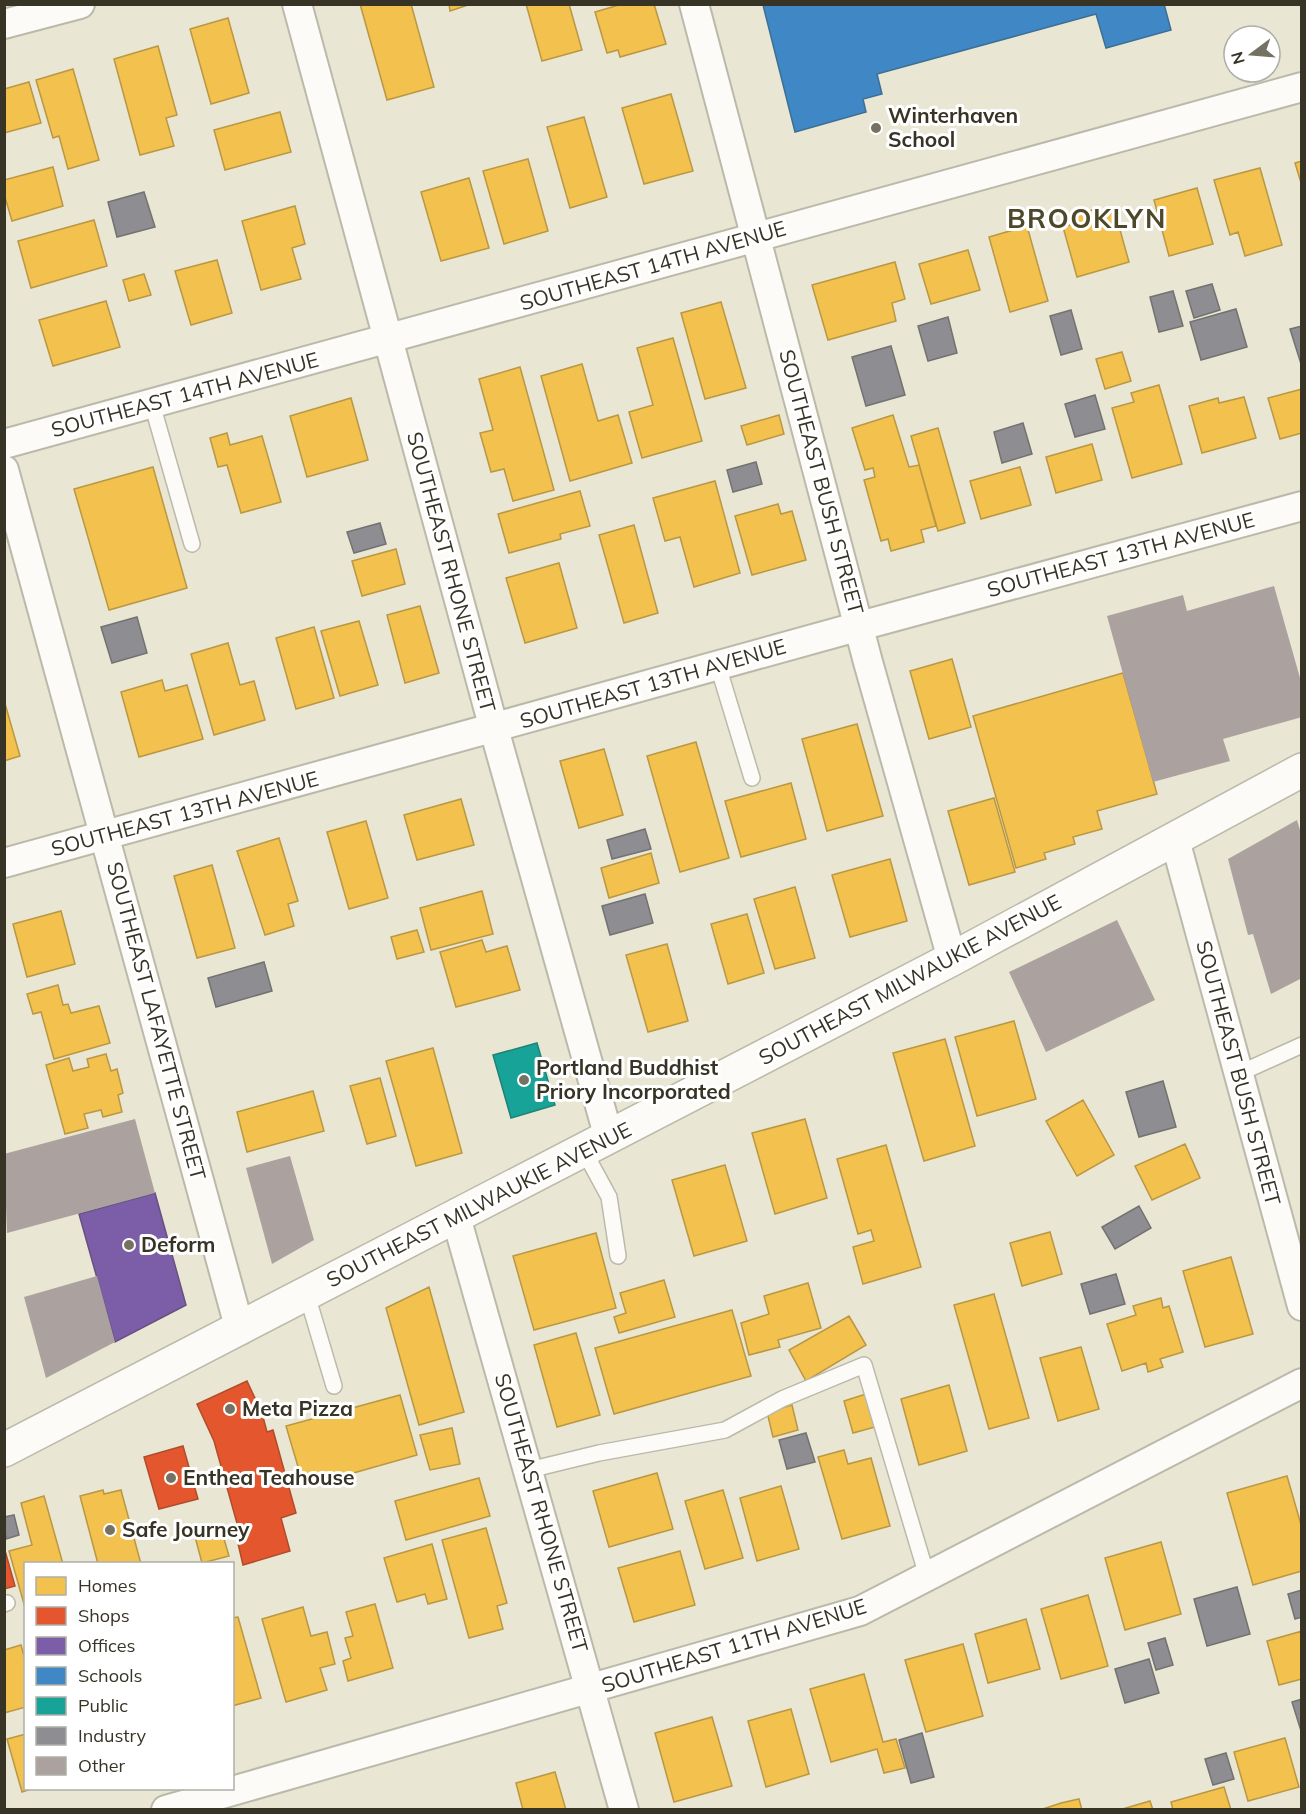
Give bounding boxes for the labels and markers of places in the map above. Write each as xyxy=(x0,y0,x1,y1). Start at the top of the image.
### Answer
place label: Winterhaven School xyxy=(888,102,1018,152)
marker: Winterhaven School xyxy=(869,121,883,135)
place label: Portland Buddhist Priory Incorporated xyxy=(536,1054,731,1104)
marker: Portland Buddhist Priory Incorporated xyxy=(517,1073,531,1087)
place label: Deform xyxy=(141,1231,216,1257)
marker: Deform xyxy=(122,1238,136,1252)
place label: Meta Pizza xyxy=(242,1395,353,1421)
marker: Meta Pizza xyxy=(223,1402,237,1416)
place label: Enthea Teahouse xyxy=(183,1464,355,1490)
marker: Enthea Teahouse xyxy=(164,1471,178,1485)
place label: Safe Journey xyxy=(122,1516,250,1542)
marker: Safe Journey xyxy=(103,1523,117,1537)

